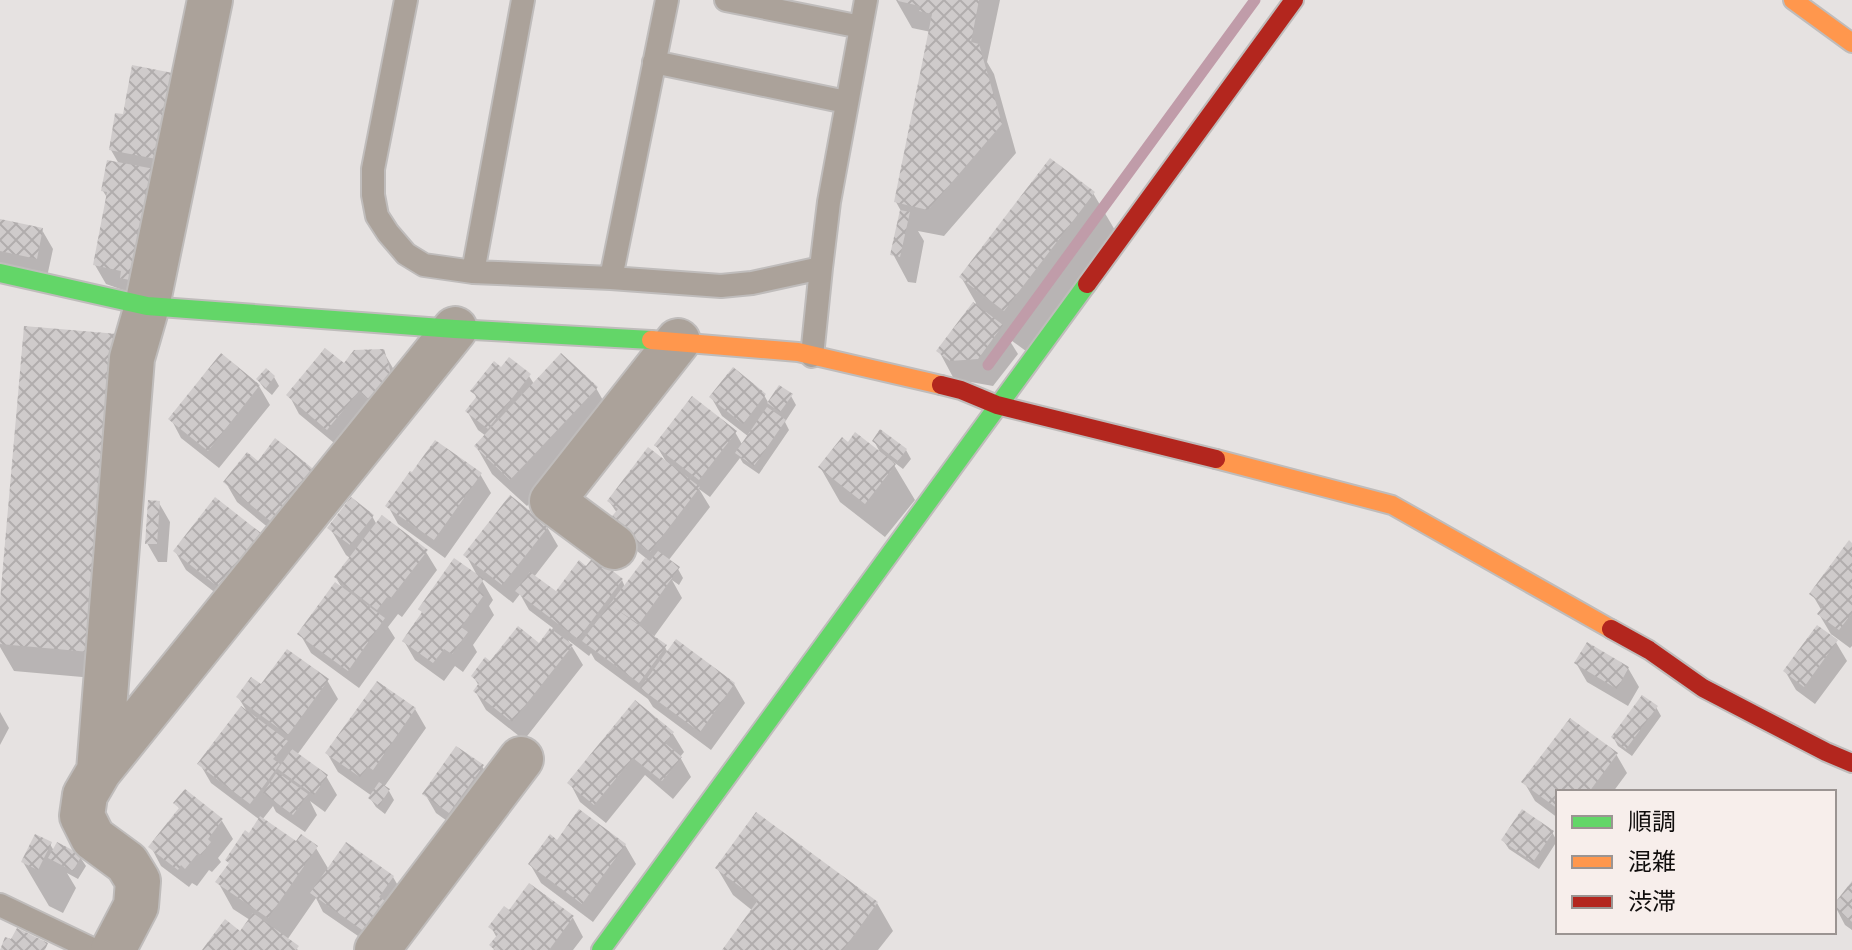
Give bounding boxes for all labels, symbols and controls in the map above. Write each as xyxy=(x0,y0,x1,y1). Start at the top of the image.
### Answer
legend xyxy=(1556,790,1836,934)
text: 順調 xyxy=(1628,808,1676,836)
text: 混雑 xyxy=(1628,848,1676,876)
text: 渋滞 xyxy=(1628,888,1676,916)

